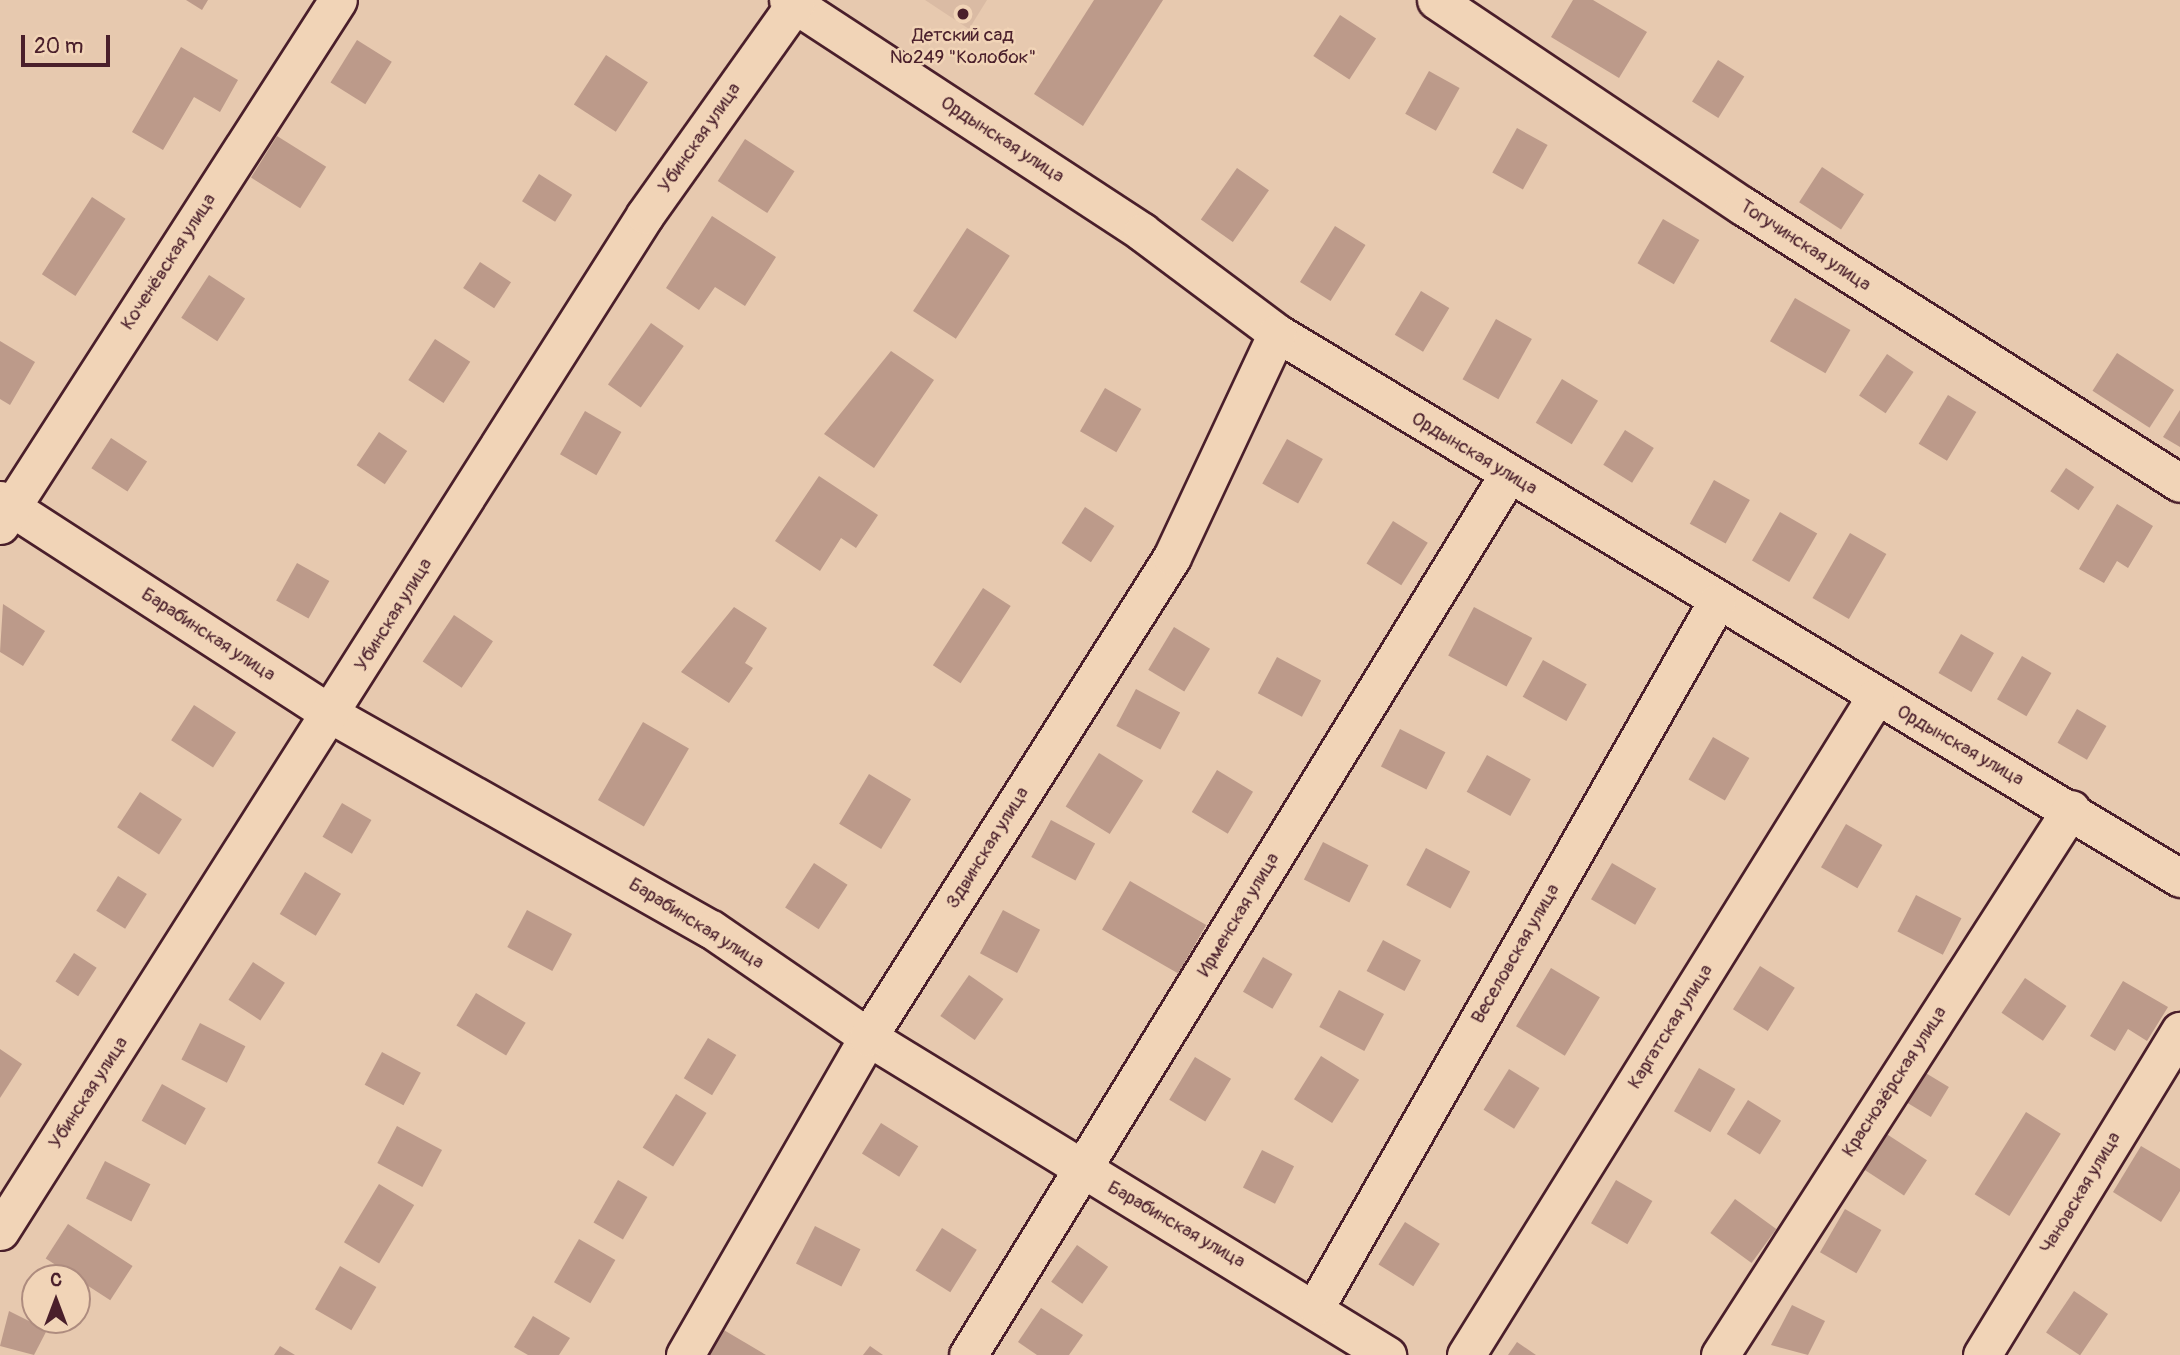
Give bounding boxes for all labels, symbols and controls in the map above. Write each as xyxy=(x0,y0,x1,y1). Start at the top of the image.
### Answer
marker: Детский сад №249 "Колобок" xyxy=(955,6,971,22)
scale bar xyxy=(24,21,114,65)
place label: Детский сад №249 "Колобок" xyxy=(890,25,1036,69)
text: 20 m xyxy=(34,33,83,60)
street label: Убинская улица xyxy=(654,79,746,197)
street label: Ордынская улица xyxy=(936,92,1068,188)
street label: Коченёвская улица xyxy=(116,190,222,334)
street label: Тогучинская улица xyxy=(1735,195,1875,297)
street label: Ордынская улица xyxy=(1407,407,1541,501)
street label: Убинская улица xyxy=(350,554,438,676)
street label: Барабинская улица xyxy=(137,583,279,687)
street label: Ордынская улица xyxy=(1892,700,2028,792)
street label: Здвинская улица xyxy=(942,783,1034,913)
street label: Ирменская улица xyxy=(1193,849,1285,981)
street label: Барабинская улица xyxy=(624,873,768,975)
street label: Веселовская улица xyxy=(1467,880,1565,1028)
street label: Каргатская улица xyxy=(1624,961,1718,1093)
street label: Краснозёрская улица xyxy=(1838,1002,1952,1162)
street label: Убинская улица xyxy=(44,1033,134,1153)
street label: Чановская улица xyxy=(2036,1128,2126,1258)
street label: Барабинская улица xyxy=(1103,1176,1249,1274)
north arrow xyxy=(21,1264,91,1334)
text: С xyxy=(50,1268,62,1292)

